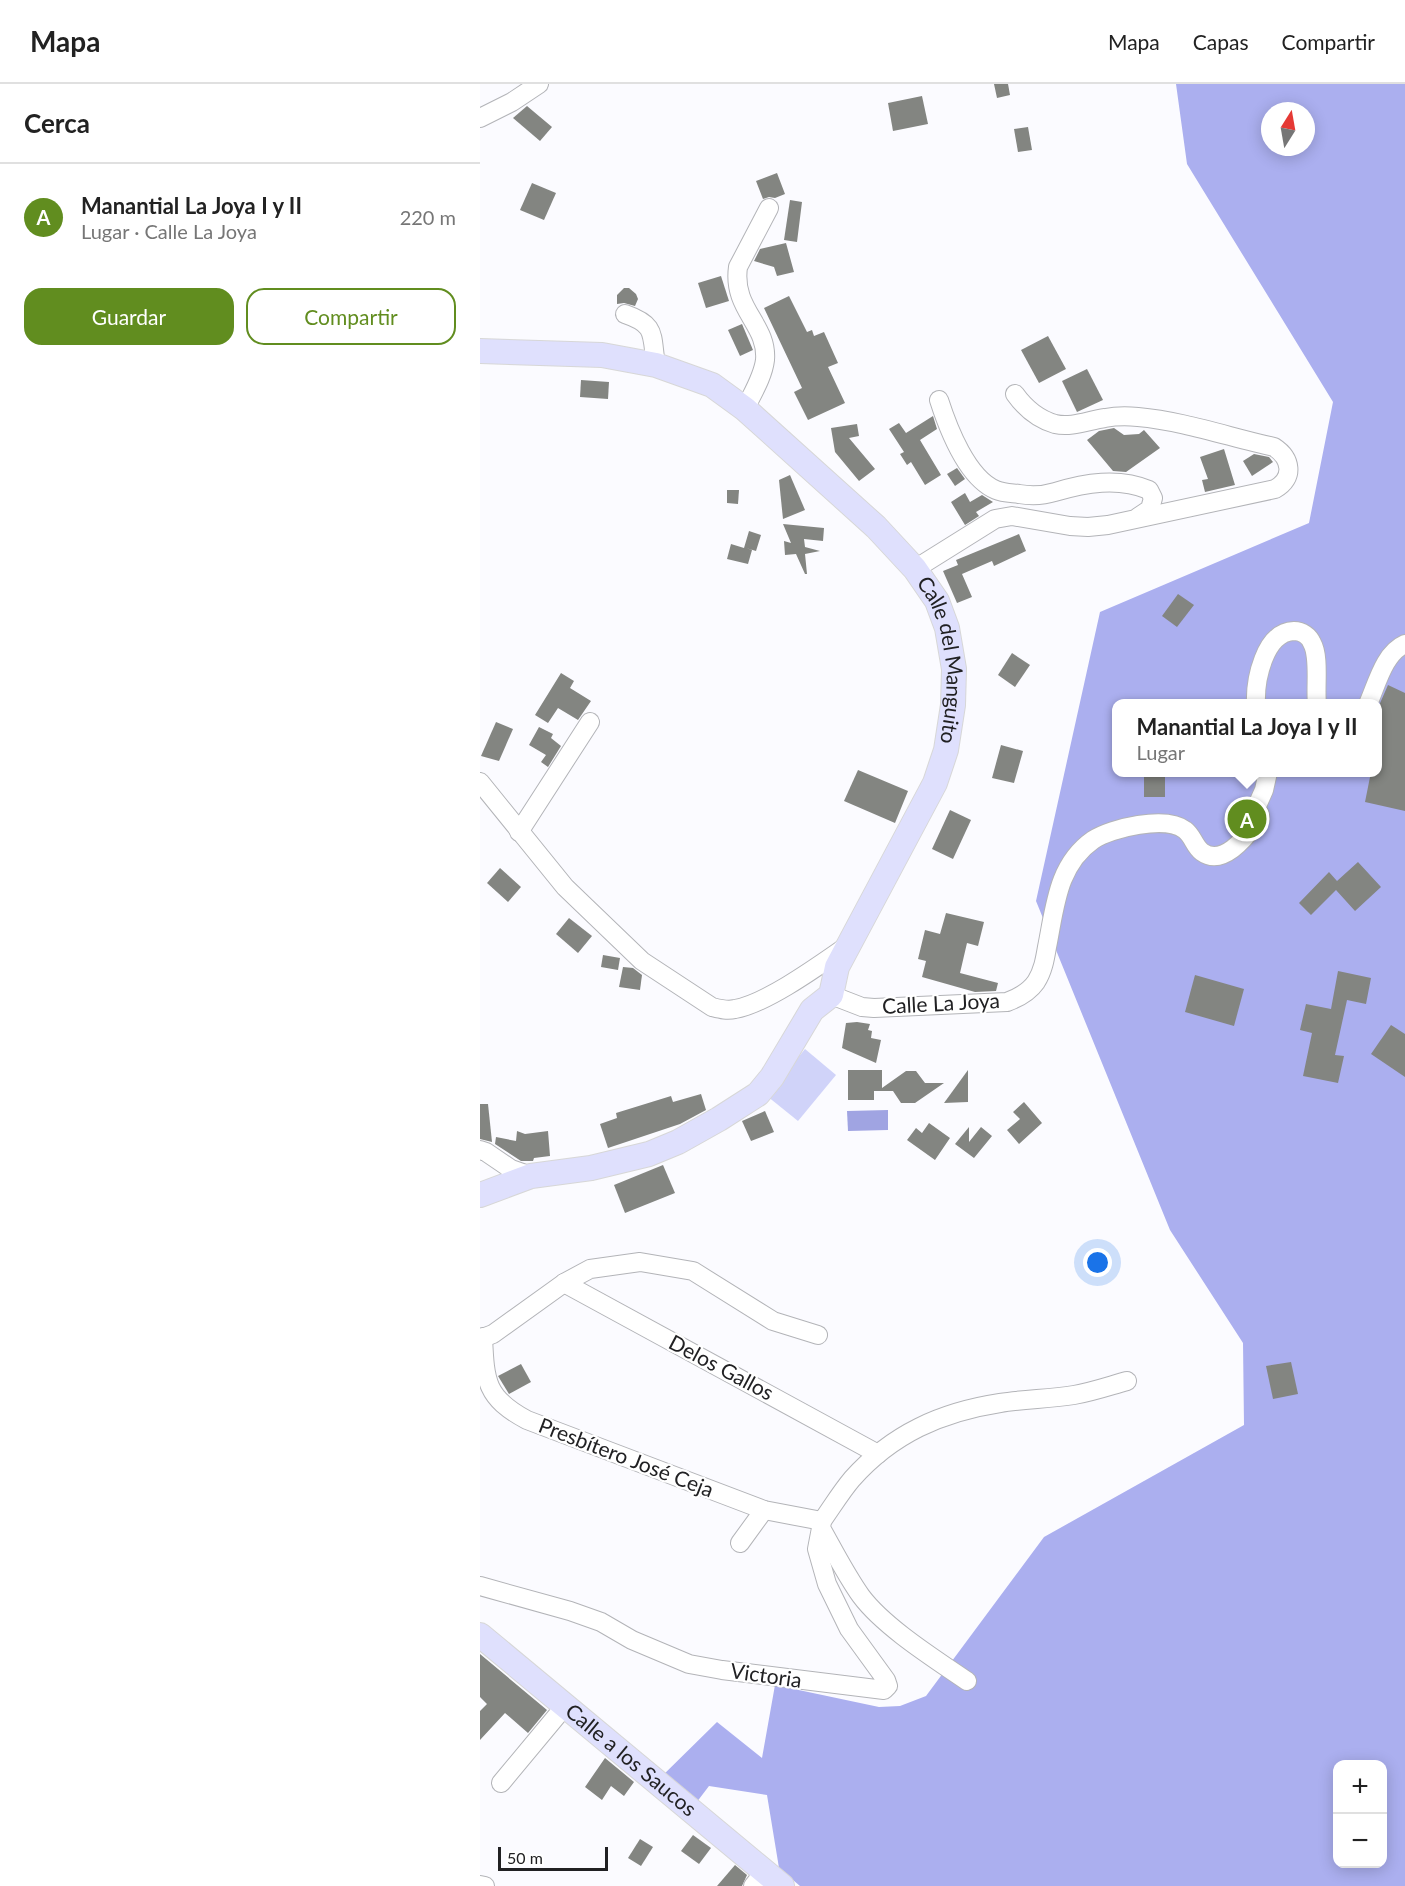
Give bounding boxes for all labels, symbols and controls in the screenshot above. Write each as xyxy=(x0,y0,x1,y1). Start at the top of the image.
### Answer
text: Mapa xyxy=(30,24,100,58)
text: Mapa xyxy=(1108,29,1160,54)
text: Capas xyxy=(1193,29,1249,54)
text: Compartir xyxy=(1282,29,1375,54)
north arrow xyxy=(1261,102,1315,156)
text: Cerca xyxy=(24,107,90,139)
text: Manantial La Joya I y II xyxy=(81,192,302,219)
text: A xyxy=(37,205,50,229)
text: 220 m xyxy=(400,205,456,229)
text: Lugar · Calle La Joya xyxy=(81,219,257,243)
button: Guardar xyxy=(24,288,234,345)
button: Compartir xyxy=(246,288,456,345)
street label: Calle del Manguito xyxy=(913,571,969,746)
popup xyxy=(1112,699,1382,777)
text: Manantial La Joya I y II xyxy=(1137,713,1357,740)
text: Lugar xyxy=(1137,740,1185,764)
pin: A xyxy=(1228,796,1266,842)
street label: Calle La Joya xyxy=(881,987,1000,1018)
your location xyxy=(1083,1248,1112,1277)
street label: Delos Gallos xyxy=(665,1329,778,1405)
street label: Presbítero José Ceja xyxy=(536,1412,718,1501)
street label: Victoria xyxy=(729,1657,803,1692)
street label: Calle a los Saucos xyxy=(561,1698,702,1821)
map controls xyxy=(1333,1760,1387,1868)
button: + xyxy=(1333,1760,1387,1814)
button: − xyxy=(1333,1814,1387,1868)
scale bar xyxy=(498,1844,608,1872)
text: 50 m xyxy=(507,1848,543,1867)

